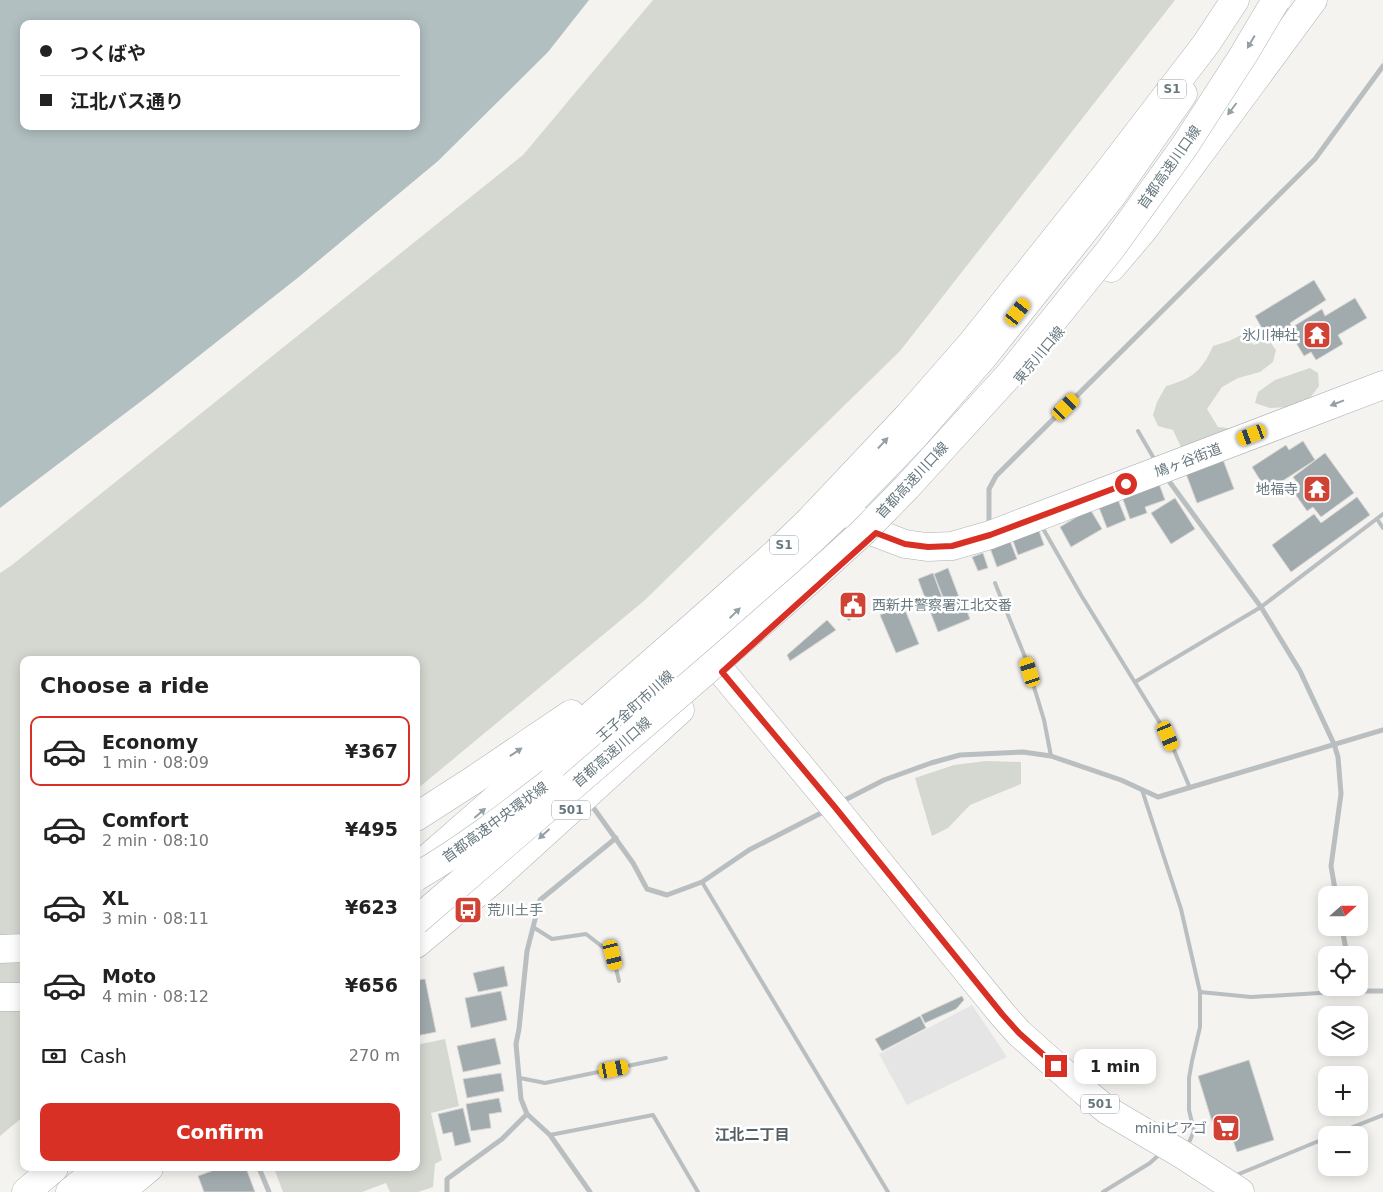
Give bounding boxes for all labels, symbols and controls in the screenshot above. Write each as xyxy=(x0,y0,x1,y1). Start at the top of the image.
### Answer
one-way arrow xyxy=(1247,35,1256,49)
text: つくばや xyxy=(70,42,146,64)
road number: S1 xyxy=(1158,80,1186,98)
text: 江北バス通り xyxy=(70,90,184,112)
one-way arrow xyxy=(1227,102,1237,116)
street label: 首都高速川口線 xyxy=(1134,122,1204,212)
car xyxy=(1002,296,1033,328)
temple icon: 氷川神社 xyxy=(1302,320,1332,350)
street label: 東京川口線 xyxy=(1010,323,1068,387)
place label: 氷川神社 xyxy=(1242,327,1298,343)
car xyxy=(1050,391,1081,423)
one-way arrow xyxy=(1330,399,1345,407)
car xyxy=(1235,423,1268,447)
one-way arrow xyxy=(877,438,889,450)
street label: 首都高速川口線 xyxy=(873,439,951,521)
street label: 鳩ヶ谷街道 xyxy=(1152,440,1224,480)
route start xyxy=(1115,473,1137,495)
temple icon: 地福寺 xyxy=(1302,474,1332,504)
place label: 地福寺 xyxy=(1256,481,1298,497)
road number: S1 xyxy=(770,536,798,554)
public building icon: 西新井警察署江北交番 xyxy=(838,590,868,620)
place label: 西新井警察署江北交番 xyxy=(872,597,1012,613)
one-way arrow xyxy=(729,607,741,619)
car xyxy=(1018,655,1041,689)
street label: 王子金町市川線 xyxy=(593,667,677,745)
text: Choose a ride xyxy=(40,673,209,698)
street label: 首都高速川口線 xyxy=(570,714,654,790)
car xyxy=(1155,719,1180,753)
icon: car xyxy=(42,729,87,774)
text: Economy xyxy=(102,731,198,753)
text: ¥367 xyxy=(345,740,398,762)
one-way arrow xyxy=(509,747,522,757)
text: 1 min · 08:09 xyxy=(102,753,209,772)
street label: 首都高速中央環状線 xyxy=(439,778,551,866)
road number: 501 xyxy=(552,800,590,820)
icon: car xyxy=(42,807,87,852)
one-way arrow xyxy=(473,808,486,819)
text: Comfort xyxy=(102,809,189,831)
text: ¥495 xyxy=(345,818,398,840)
one-way arrow xyxy=(537,829,550,840)
text: 2 min · 08:10 xyxy=(102,831,209,850)
icon: car xyxy=(42,885,87,930)
north arrow xyxy=(1318,886,1368,936)
map controls xyxy=(1318,886,1368,1176)
text: XL xyxy=(102,887,129,909)
bus stop icon: 荒川土手 xyxy=(453,895,483,925)
text: ¥623 xyxy=(345,896,398,918)
place label: 荒川土手 xyxy=(487,902,543,918)
text: 3 min · 08:11 xyxy=(102,909,209,928)
car xyxy=(602,939,623,971)
button: locate xyxy=(1318,946,1368,996)
icon: car xyxy=(42,963,87,1008)
text: Moto xyxy=(102,965,156,987)
text: ¥656 xyxy=(345,974,398,996)
text: 4 min · 08:12 xyxy=(102,987,209,1006)
button: layers xyxy=(1318,1006,1368,1056)
icon: cash xyxy=(40,1042,68,1070)
text: Cash xyxy=(80,1045,127,1067)
text: 270 m xyxy=(349,1046,400,1065)
callout: 1 min xyxy=(1074,1048,1156,1084)
route end xyxy=(1045,1055,1067,1077)
text: 1 min xyxy=(1090,1057,1140,1076)
car xyxy=(597,1059,630,1079)
button: + xyxy=(1318,1066,1368,1116)
road number: 501 xyxy=(1081,1094,1119,1114)
button: Confirm xyxy=(40,1103,400,1161)
supermarket icon: miniピアゴ xyxy=(1211,1113,1241,1143)
place label: miniピアゴ xyxy=(1135,1120,1207,1136)
district label: 江北二丁目 xyxy=(714,1126,790,1144)
button: − xyxy=(1318,1126,1368,1176)

